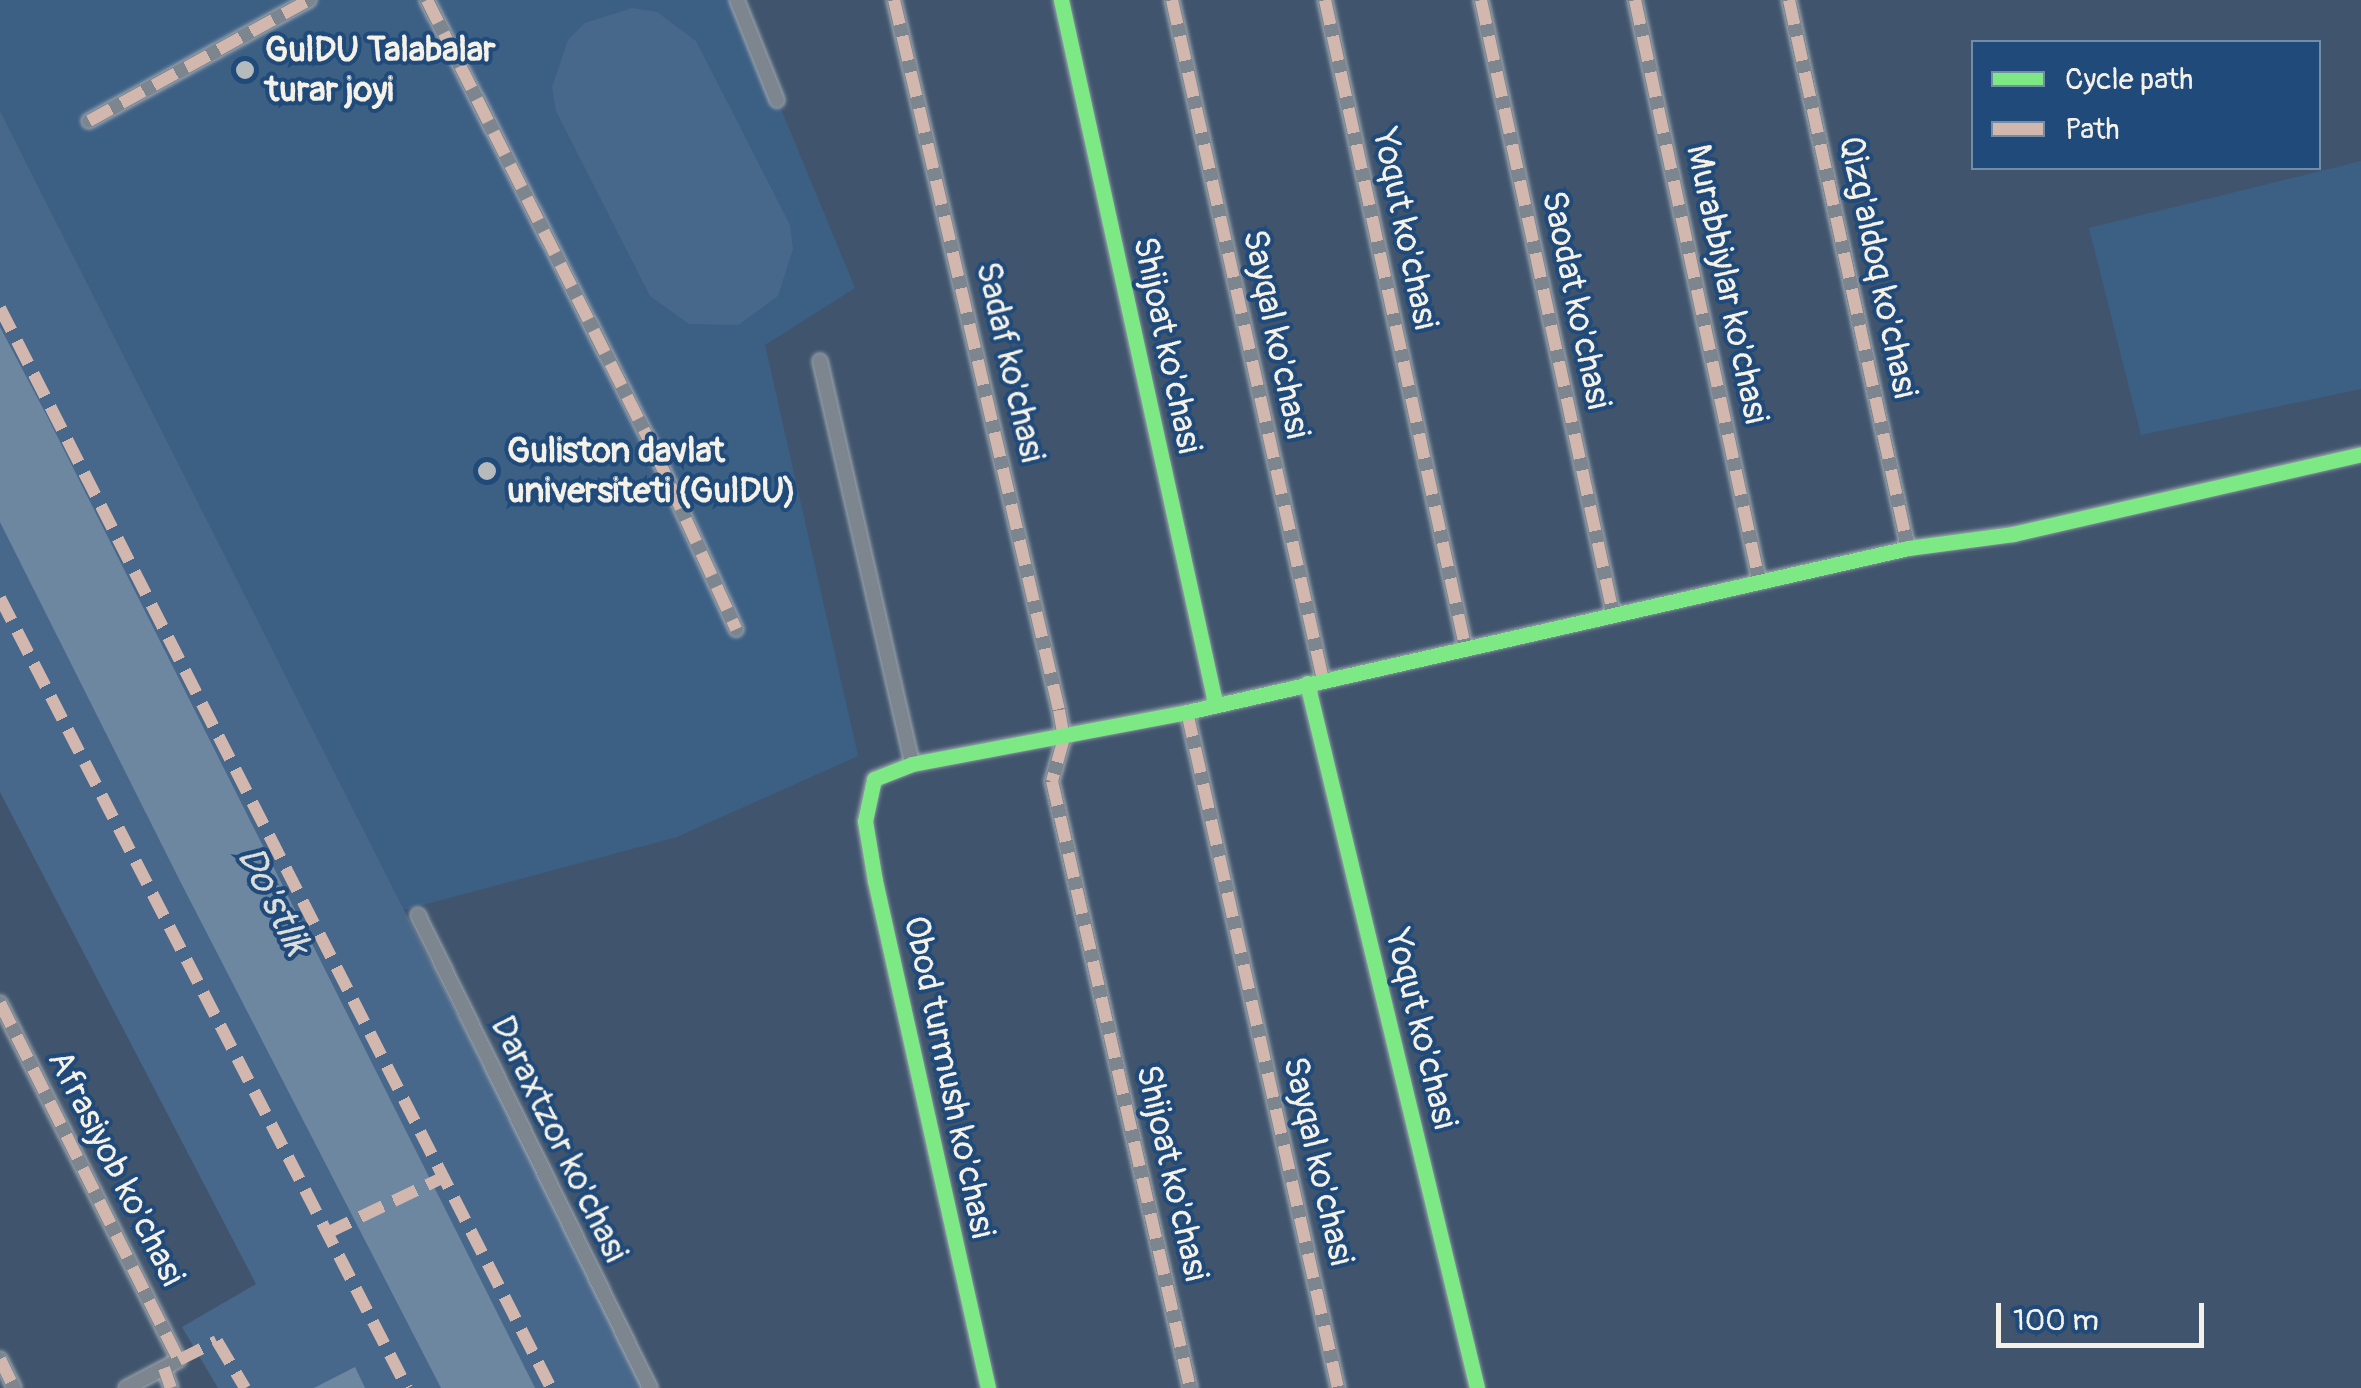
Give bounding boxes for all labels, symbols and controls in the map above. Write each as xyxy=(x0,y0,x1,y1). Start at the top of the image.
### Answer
place label: GulDU Talabalar turar joyi xyxy=(265,29,496,111)
legend xyxy=(1971,40,2321,170)
marker: GulDU Talabalar turar joyi xyxy=(234,59,256,81)
text: Cycle path xyxy=(2065,61,2193,98)
text: Path xyxy=(2065,111,2120,148)
street label: Yoqut ko'chasi xyxy=(1363,125,1447,333)
street label: Qizg'aldoq ko'chasi xyxy=(1830,132,1926,402)
street label: Murabbiylar ko'chasi xyxy=(1677,141,1777,427)
street label: Saodat ko'chasi xyxy=(1532,187,1620,413)
street label: Sayqal ko'chasi xyxy=(1233,226,1319,442)
street label: Shijoat ko'chasi xyxy=(1124,233,1210,457)
street label: Sadaf ko'chasi xyxy=(967,258,1053,466)
place label: Guliston davlat universiteti (GulDU) xyxy=(507,430,796,512)
marker: Guliston davlat universiteti (GulDU) xyxy=(476,460,498,482)
water label: Do'stlik xyxy=(226,839,320,963)
street label: Obod turmush ko'chasi xyxy=(894,912,1004,1242)
street label: Yoqut ko'chasi xyxy=(1376,925,1466,1133)
street label: Daraxtzor ko'chasi xyxy=(481,1009,637,1269)
street label: Afrasiyob ko'chasi xyxy=(39,1043,193,1293)
street label: Sayqal ko'chasi xyxy=(1274,1053,1362,1269)
street label: Shijoat ko'chasi xyxy=(1127,1061,1217,1285)
scale bar xyxy=(2001,1283,2208,1345)
text: 100 m xyxy=(2013,1302,2099,1339)

